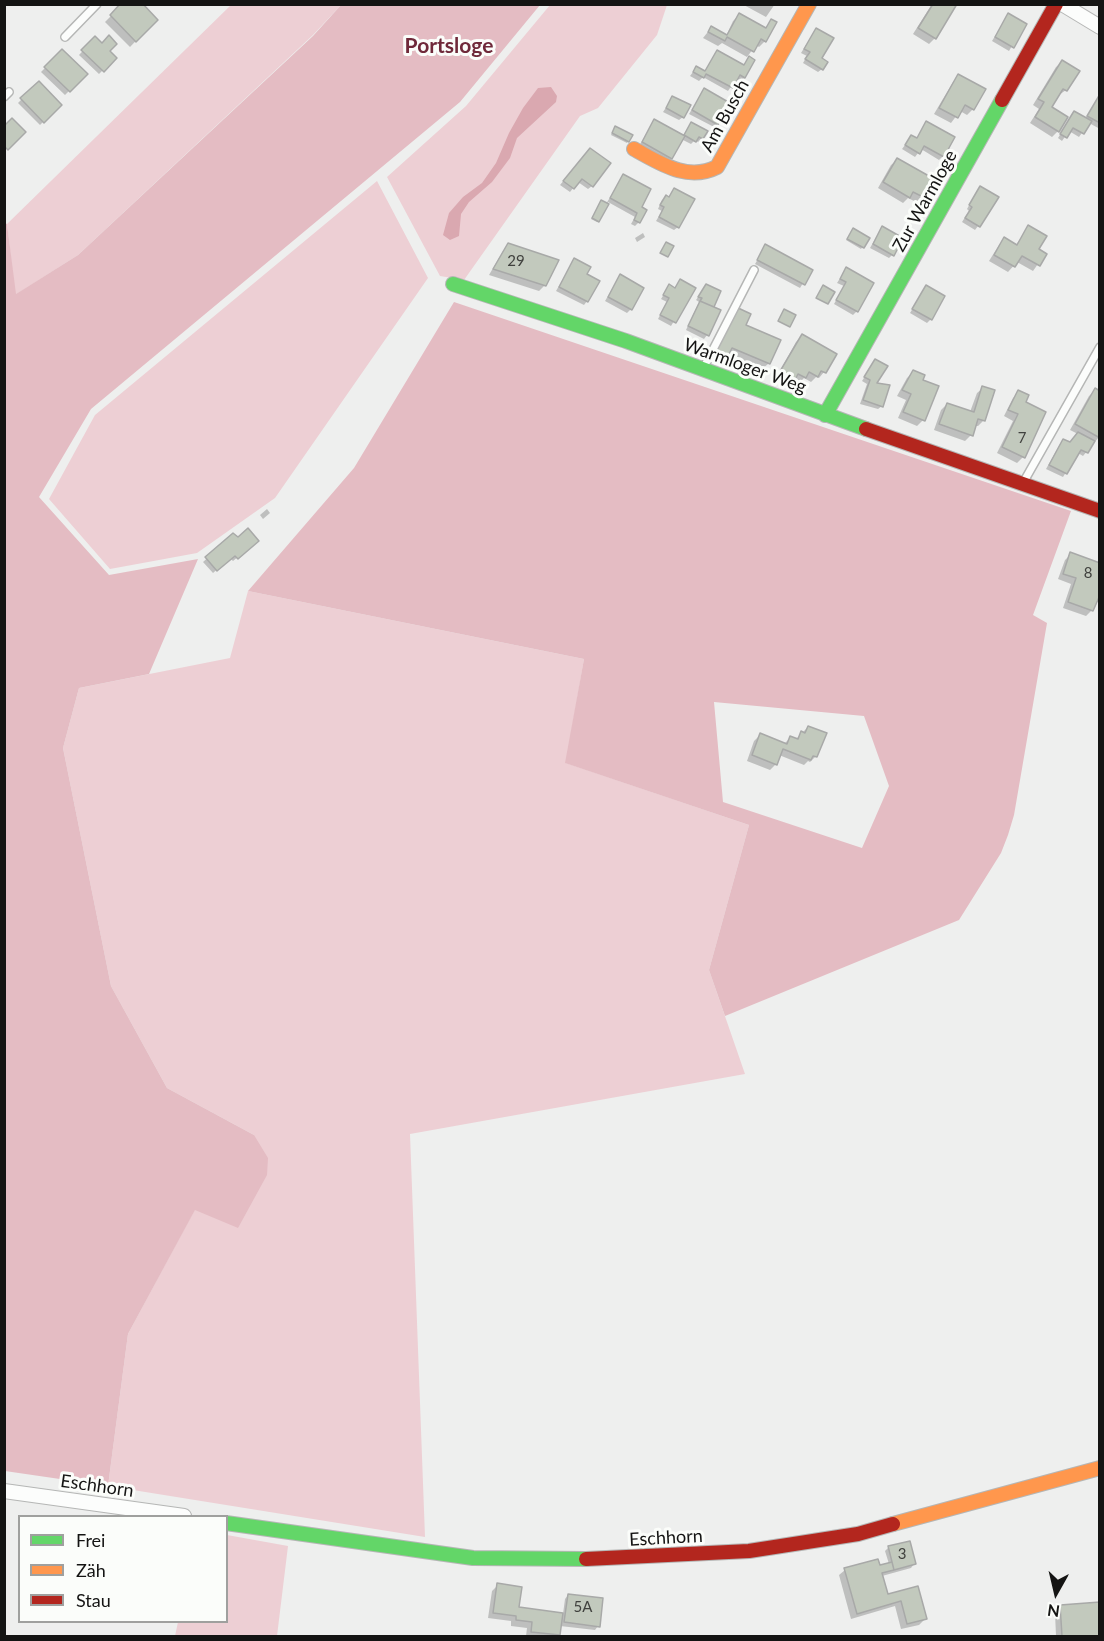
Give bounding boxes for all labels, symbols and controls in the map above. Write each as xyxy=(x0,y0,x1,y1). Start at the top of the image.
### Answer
district label: Portsloge xyxy=(405,33,493,59)
street label: Am Busch xyxy=(696,76,754,156)
street label: Zur Warmloge xyxy=(888,146,962,256)
house number: 29 xyxy=(507,252,525,270)
street label: Warmloger Weg xyxy=(681,334,809,398)
house number: 7 xyxy=(1018,429,1026,447)
house number: 8 xyxy=(1084,564,1092,582)
street label: Eschhorn xyxy=(59,1470,135,1502)
legend xyxy=(18,1515,228,1623)
street label: Eschhorn xyxy=(629,1525,703,1551)
text: Frei xyxy=(76,1529,105,1551)
house number: 3 xyxy=(898,1545,906,1563)
text: Zäh xyxy=(76,1559,106,1581)
north arrow xyxy=(1026,1563,1086,1623)
text: Stau xyxy=(76,1589,111,1611)
house number: 5A xyxy=(574,1598,592,1616)
text: N xyxy=(1046,1601,1061,1622)

